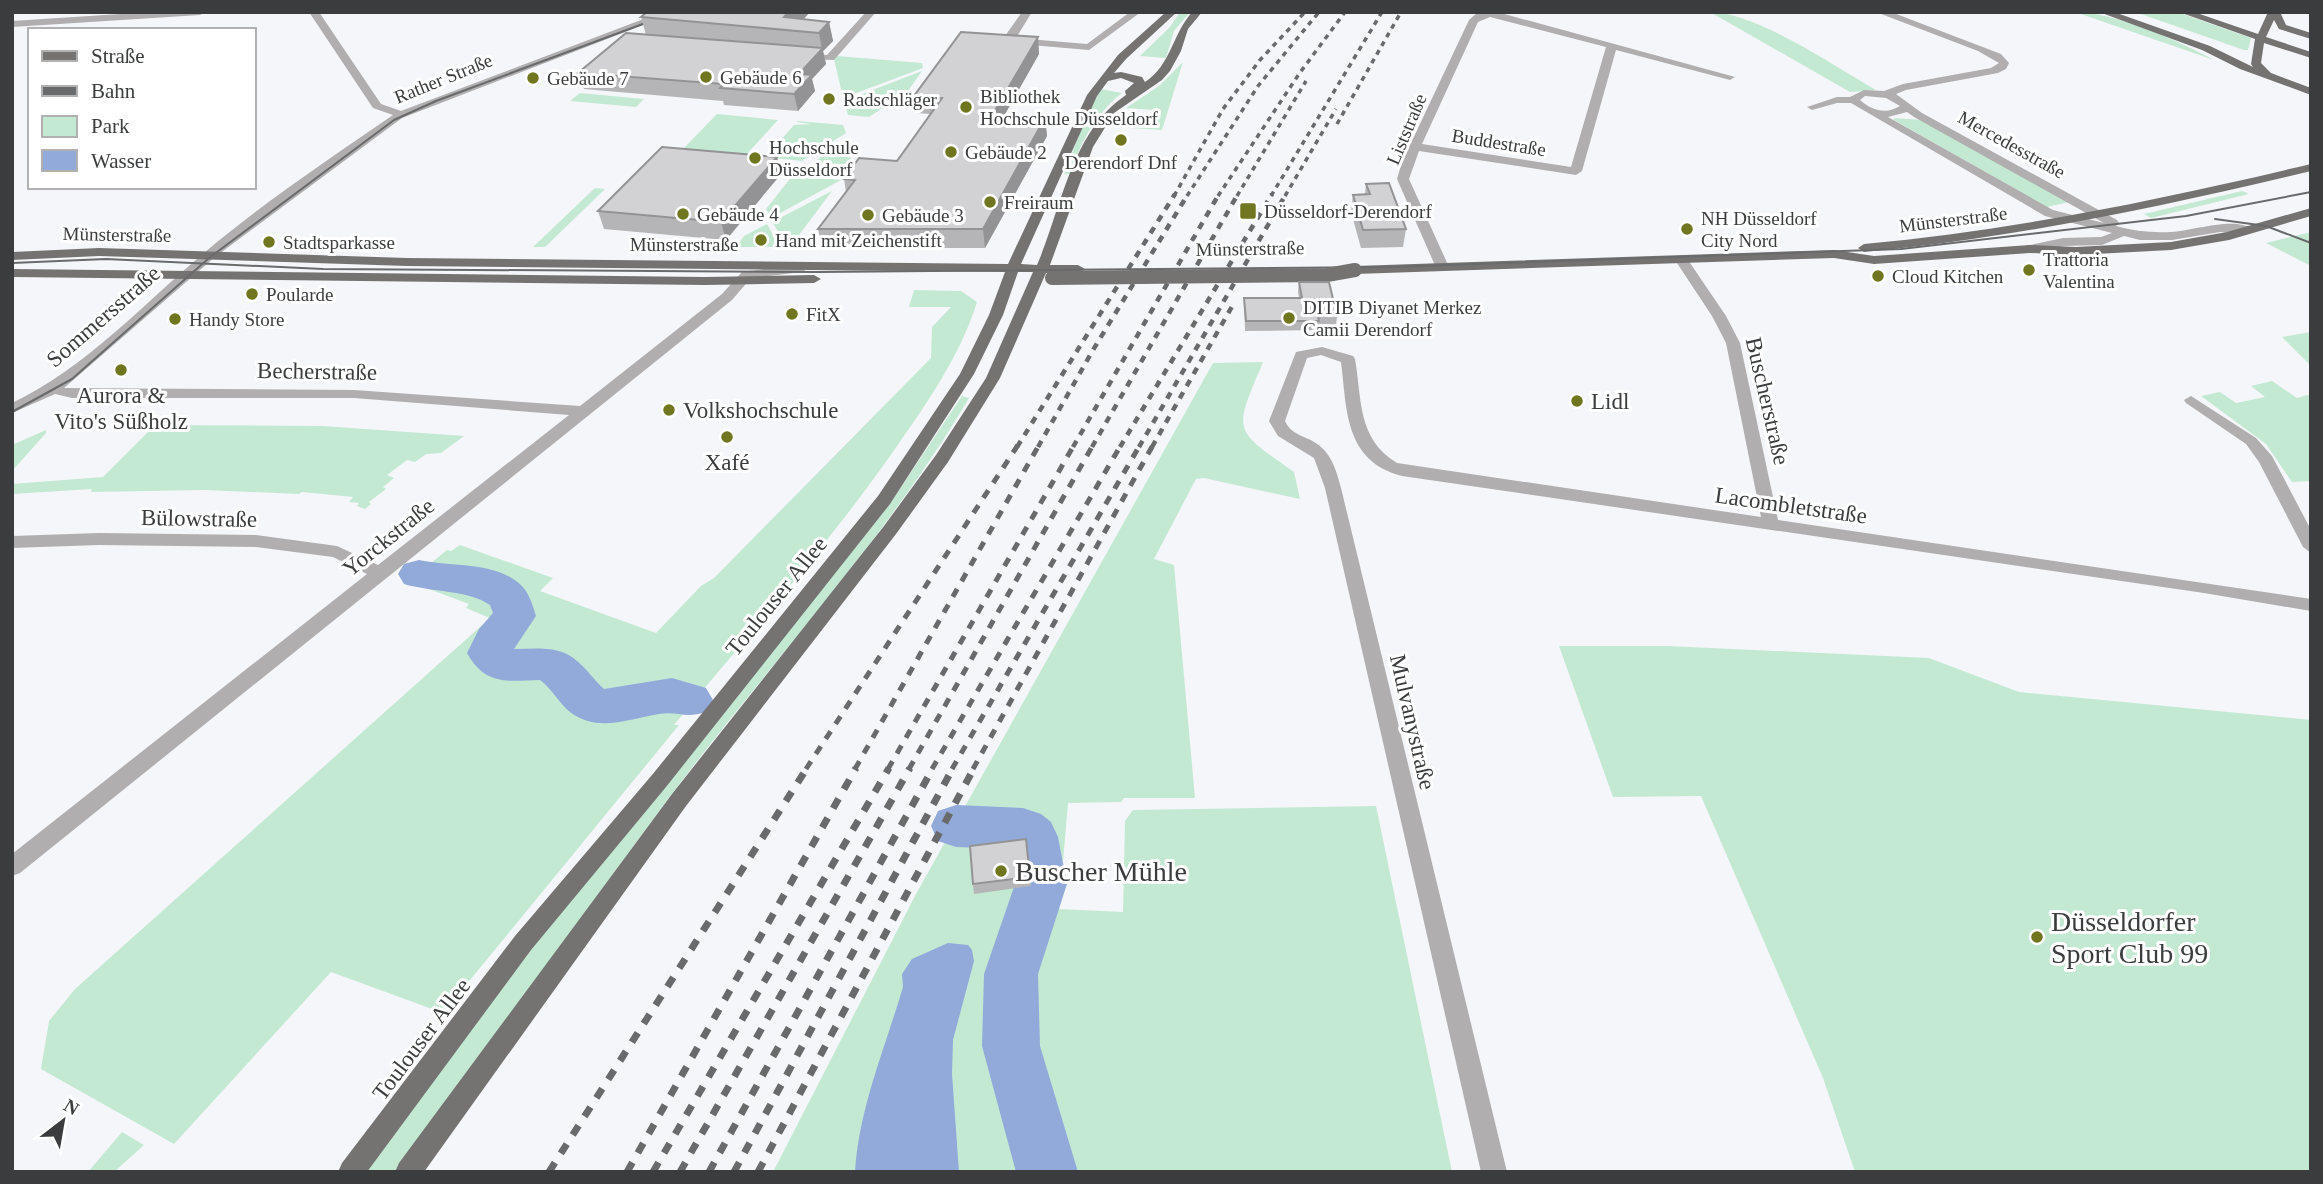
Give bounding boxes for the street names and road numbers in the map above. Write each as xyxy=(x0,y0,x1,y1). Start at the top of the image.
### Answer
street label: Rather Straße xyxy=(391,49,495,108)
street label: Liststraße xyxy=(1382,91,1431,168)
street label: Mercedesstraße xyxy=(1955,106,2069,183)
street label: Buddestraße xyxy=(1450,125,1547,160)
street label: Münsterstraße xyxy=(1898,202,2008,237)
street label: Münsterstraße xyxy=(62,223,172,246)
street label: Münsterstraße xyxy=(630,234,738,255)
street label: Münsterstraße xyxy=(1195,237,1305,260)
street label: Sommersstraße xyxy=(42,260,165,372)
street label: Buscherstraße xyxy=(1741,335,1794,467)
street label: Becherstraße xyxy=(257,358,377,385)
street label: Lacombletstraße xyxy=(1713,482,1869,529)
street label: Yorckstraße xyxy=(338,493,439,582)
street label: Bülowstraße xyxy=(141,505,257,532)
street label: Toulouser Allee xyxy=(721,532,832,661)
street label: Mulvanystraße xyxy=(1385,652,1440,792)
street label: Toulouser Allee xyxy=(367,973,475,1105)

